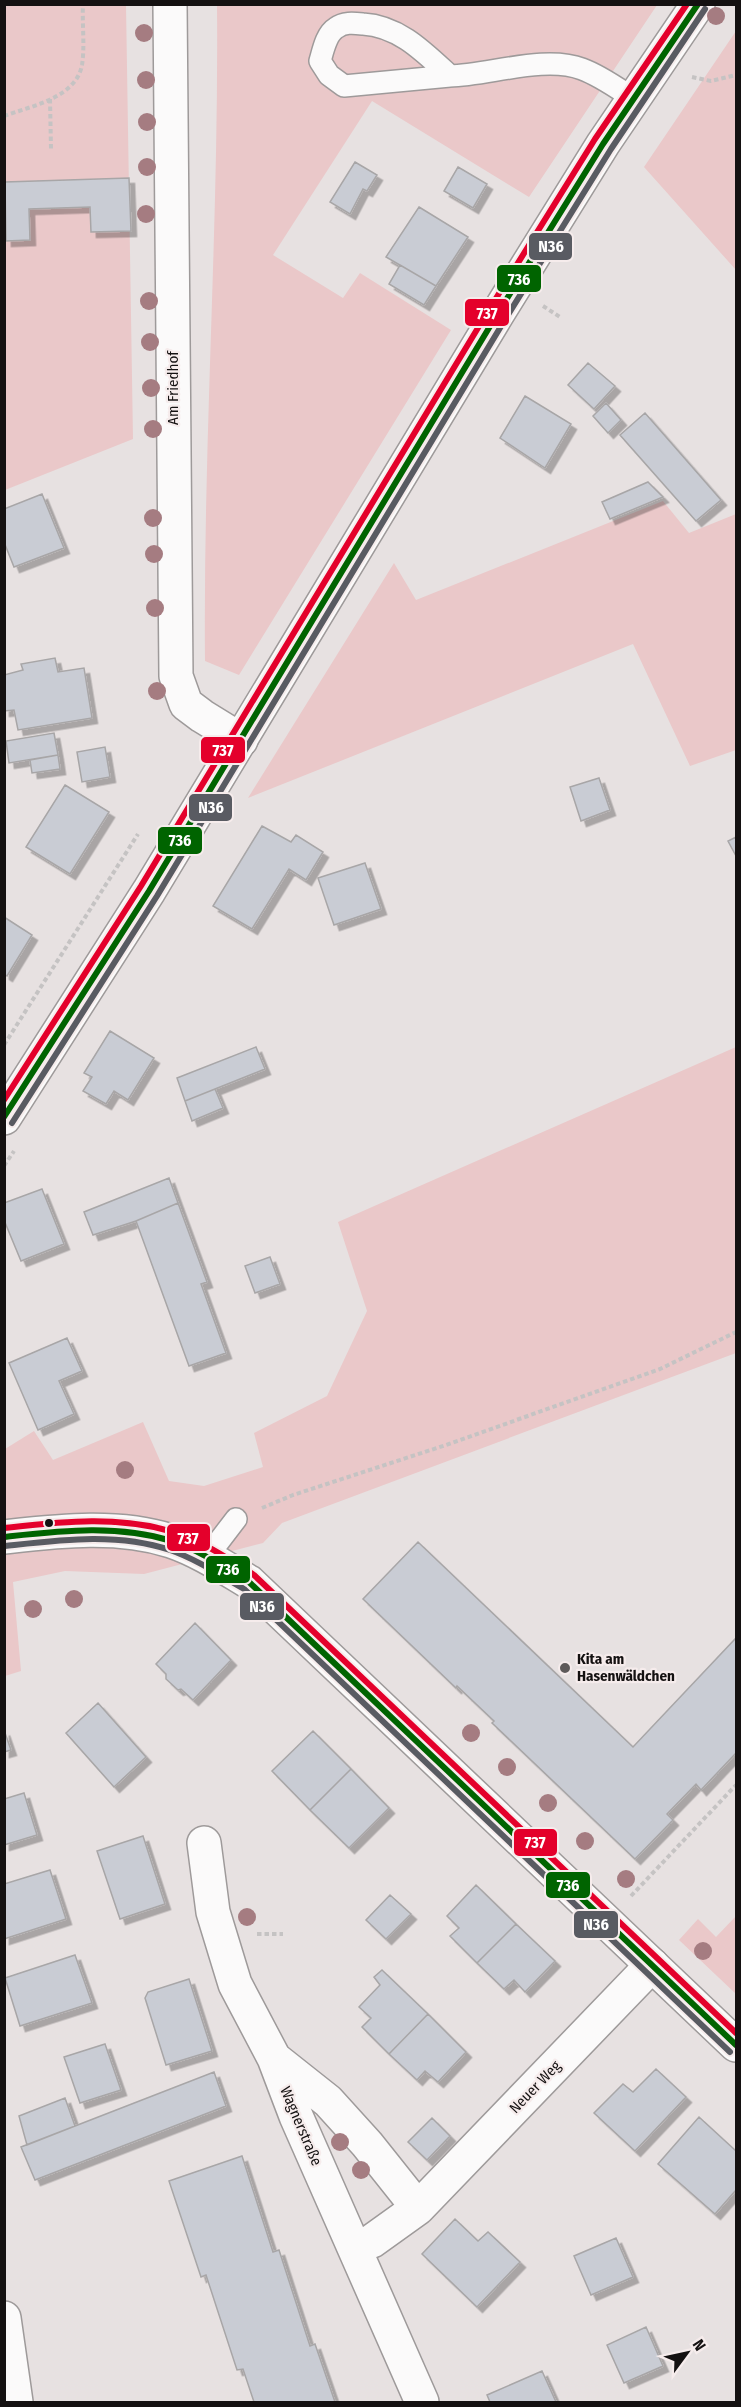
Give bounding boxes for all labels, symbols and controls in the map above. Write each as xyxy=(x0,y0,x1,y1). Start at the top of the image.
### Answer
line badge: N36 xyxy=(528,232,573,261)
text: N36 xyxy=(538,237,564,256)
line badge: 736 xyxy=(496,264,542,293)
text: 736 xyxy=(508,270,530,289)
line badge: 737 xyxy=(464,298,510,327)
text: 737 xyxy=(476,304,498,323)
street label: Am Friedhof xyxy=(164,350,182,425)
line badge: 737 xyxy=(200,736,246,764)
text: 737 xyxy=(212,741,234,760)
line badge: N36 xyxy=(188,793,233,822)
text: N36 xyxy=(198,798,224,817)
line badge: 736 xyxy=(157,826,203,855)
text: 736 xyxy=(169,831,191,850)
unlabelled marker xyxy=(43,1517,55,1529)
line badge: 737 xyxy=(166,1523,211,1552)
text: 737 xyxy=(177,1529,199,1548)
line badge: 736 xyxy=(205,1555,251,1584)
text: 736 xyxy=(217,1560,239,1579)
line badge: N36 xyxy=(239,1592,285,1621)
text: N36 xyxy=(249,1597,275,1616)
place label: Kita am Hasenwäldchen xyxy=(577,1650,675,1685)
marker: Kita am Hasenwäldchen xyxy=(558,1661,572,1675)
line badge: 737 xyxy=(513,1828,558,1857)
text: 737 xyxy=(524,1833,546,1852)
line badge: 736 xyxy=(545,1871,591,1899)
text: 736 xyxy=(557,1876,579,1895)
line badge: N36 xyxy=(573,1910,619,1939)
text: N36 xyxy=(583,1915,609,1934)
street label: Neuer Weg xyxy=(506,2057,564,2117)
street label: Wagnerstraße xyxy=(276,2084,326,2168)
north arrow xyxy=(657,2323,717,2383)
text: N xyxy=(689,2336,710,2354)

